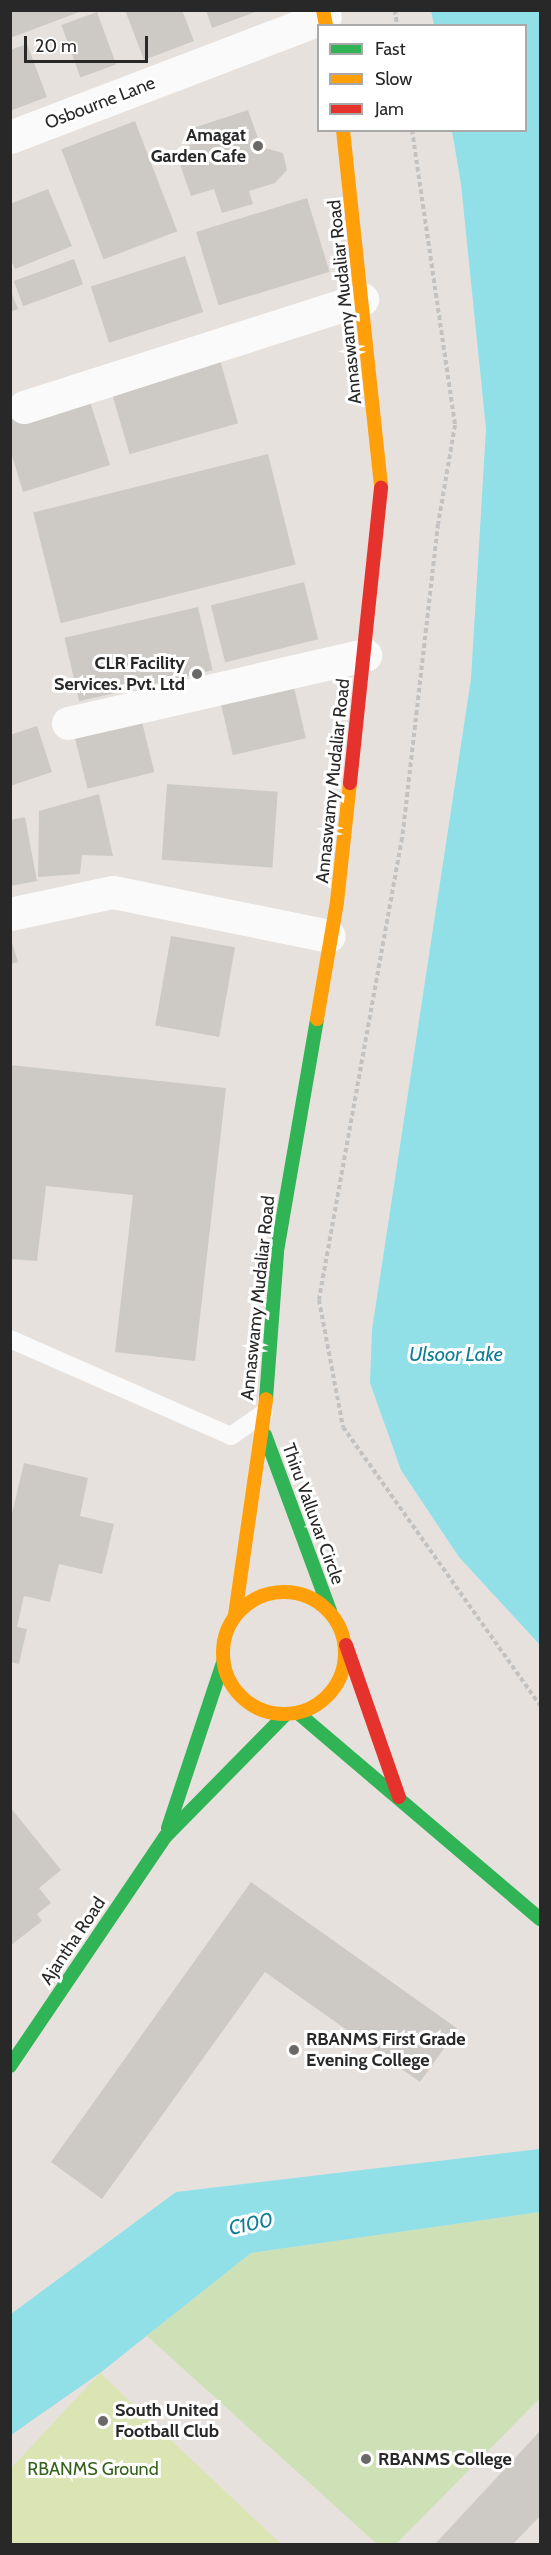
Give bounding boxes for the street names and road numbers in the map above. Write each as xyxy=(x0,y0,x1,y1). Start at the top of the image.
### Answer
street label: Osbourne Lane xyxy=(42,72,158,134)
street label: Annaswamy Mudaliar Road xyxy=(324,199,366,405)
street label: Annaswamy Mudaliar Road xyxy=(312,678,354,884)
street label: Annaswamy Mudaliar Road xyxy=(237,1195,279,1401)
street label: Thiru Valluvar Circle xyxy=(277,1440,349,1588)
street label: Ajantha Road xyxy=(36,1893,110,1989)

